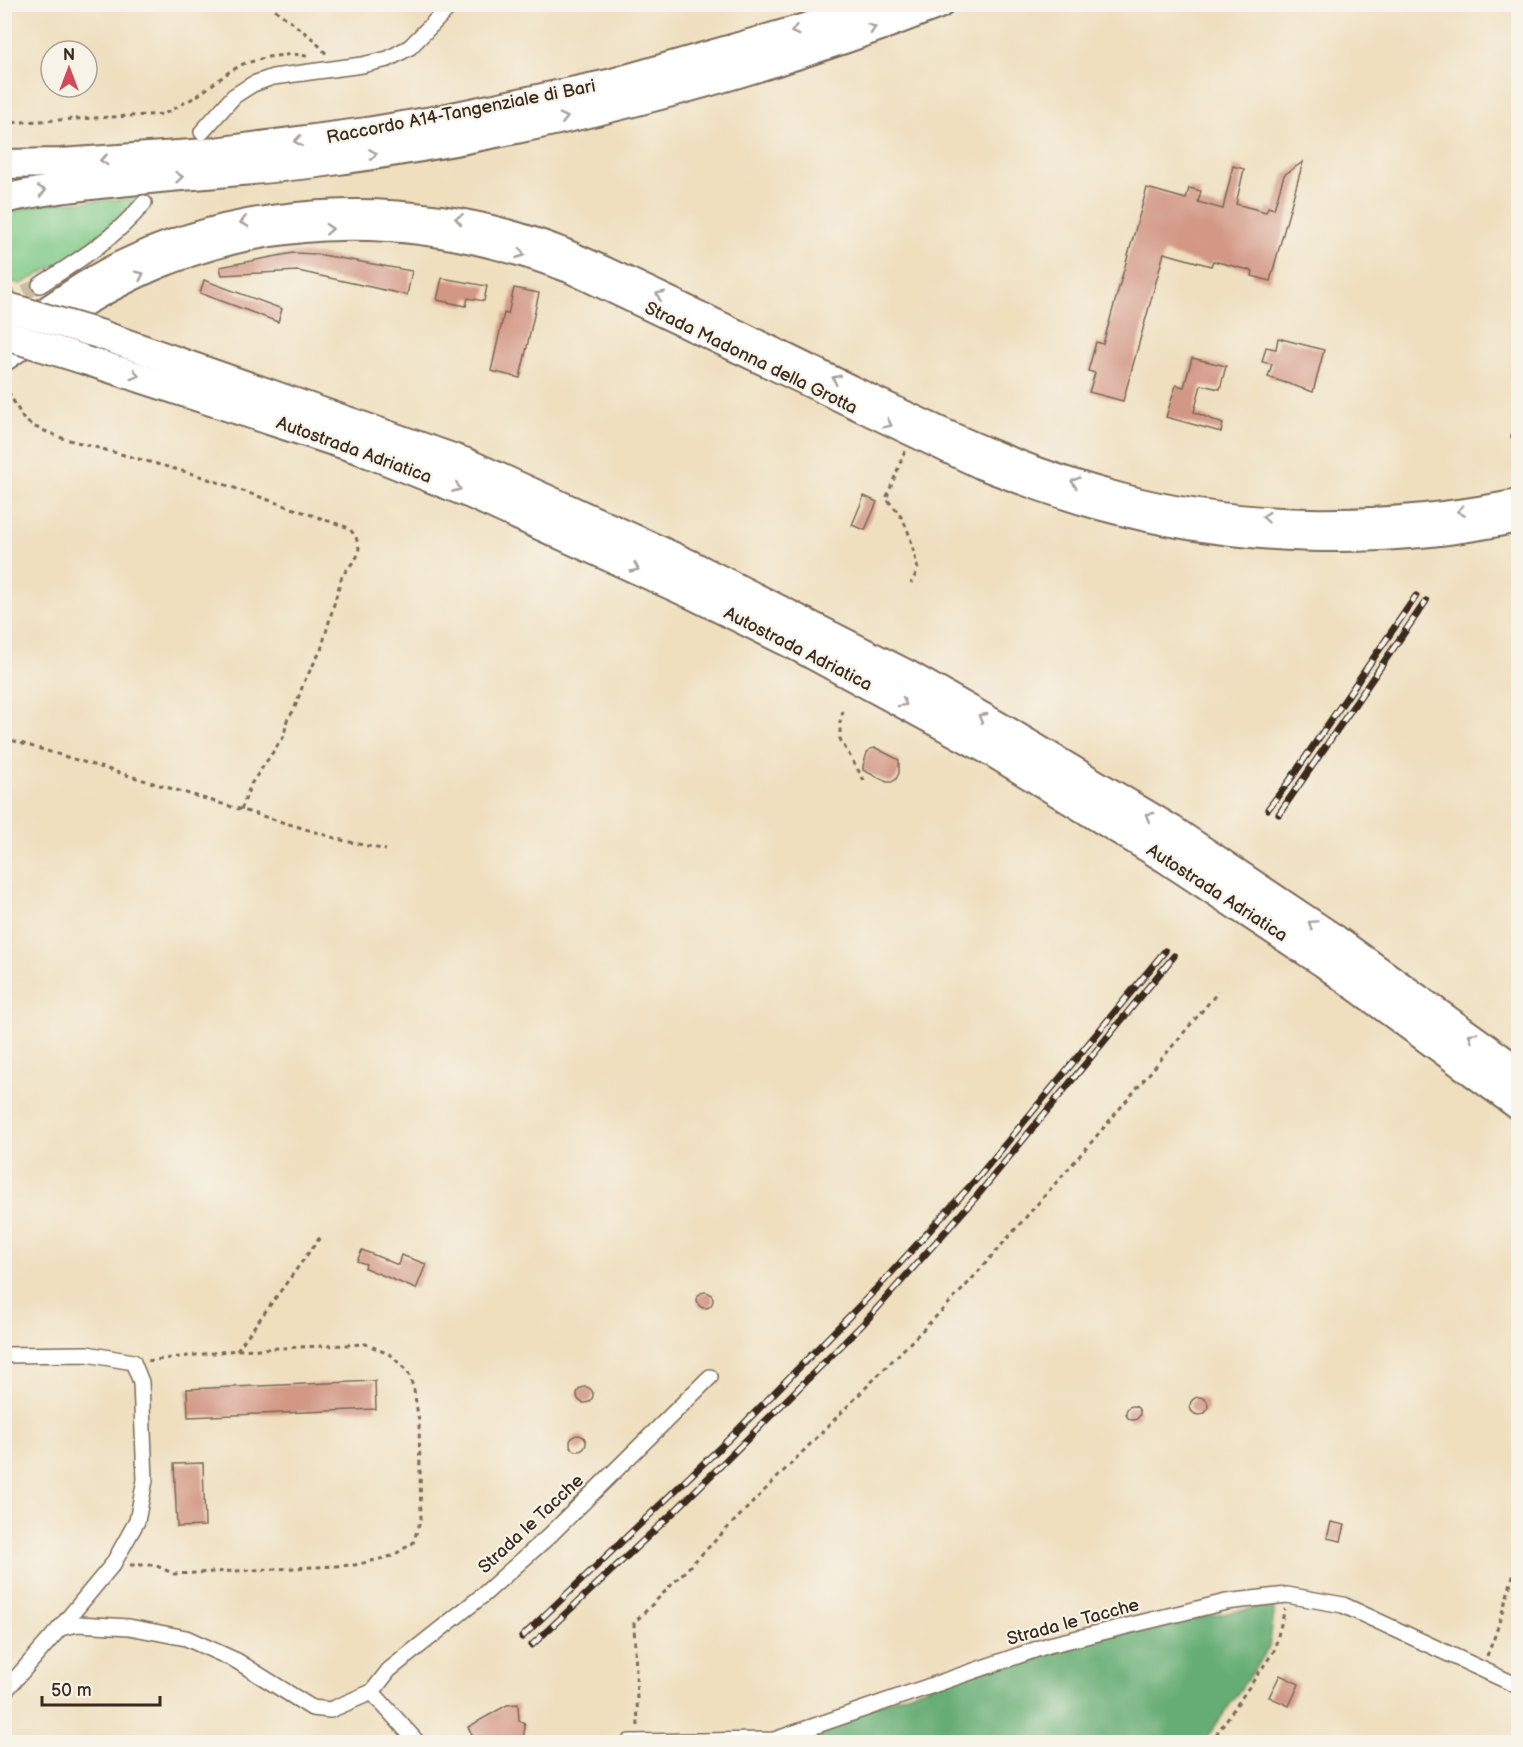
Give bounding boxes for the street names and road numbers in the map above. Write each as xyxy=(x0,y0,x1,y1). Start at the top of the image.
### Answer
street label: Raccordo A14-Tangenziale di Bari xyxy=(325,76,597,148)
street label: Strada Madonna della Grotta xyxy=(641,297,861,419)
street label: Autostrada Adriatica xyxy=(274,412,434,488)
street label: Autostrada Adriatica xyxy=(720,603,876,695)
street label: Autostrada Adriatica xyxy=(1143,840,1291,946)
street label: Strada le Tacche xyxy=(474,1470,588,1578)
street label: Strada le Tacche xyxy=(1005,1594,1142,1650)

